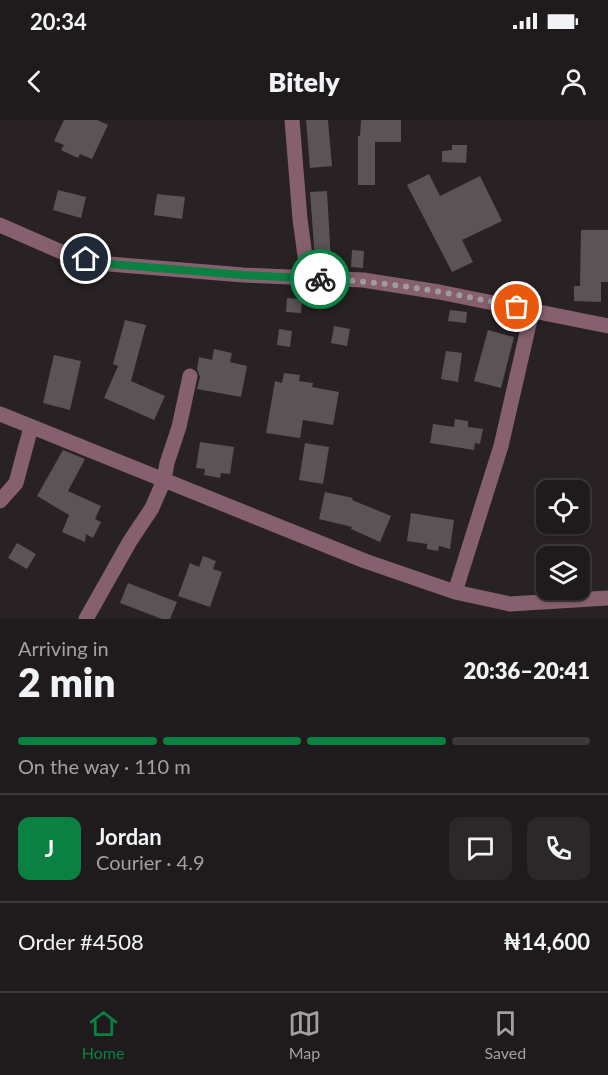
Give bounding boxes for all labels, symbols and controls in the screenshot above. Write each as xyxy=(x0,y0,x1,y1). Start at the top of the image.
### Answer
text: 20:34 xyxy=(30,8,87,35)
icon: back xyxy=(18,65,51,98)
text: Bitely xyxy=(268,65,340,98)
icon: person xyxy=(557,65,590,98)
pin xyxy=(60,233,111,284)
icon: home xyxy=(69,242,102,275)
courier xyxy=(290,249,350,309)
icon: bike xyxy=(304,263,337,296)
pin xyxy=(491,281,542,332)
icon: bag xyxy=(500,290,533,323)
map controls xyxy=(536,480,590,600)
button: locate xyxy=(536,480,590,534)
button: layers xyxy=(536,546,590,600)
text: Arriving in xyxy=(18,636,109,660)
text: 20:36–20:41 xyxy=(464,657,590,684)
text: 2 min xyxy=(18,659,115,705)
text: On the way · 110 m xyxy=(18,754,191,778)
button: chat xyxy=(449,817,512,880)
button: phone xyxy=(527,817,590,880)
text: Jordan xyxy=(96,823,162,850)
text: J xyxy=(45,835,54,862)
text: Courier · 4.9 xyxy=(96,850,205,874)
text: Order #4508 xyxy=(18,928,144,955)
text: ₦14,600 xyxy=(503,928,590,955)
tab: Home xyxy=(82,1007,124,1062)
tab: Map xyxy=(288,1007,321,1062)
tab: Saved xyxy=(484,1007,526,1062)

